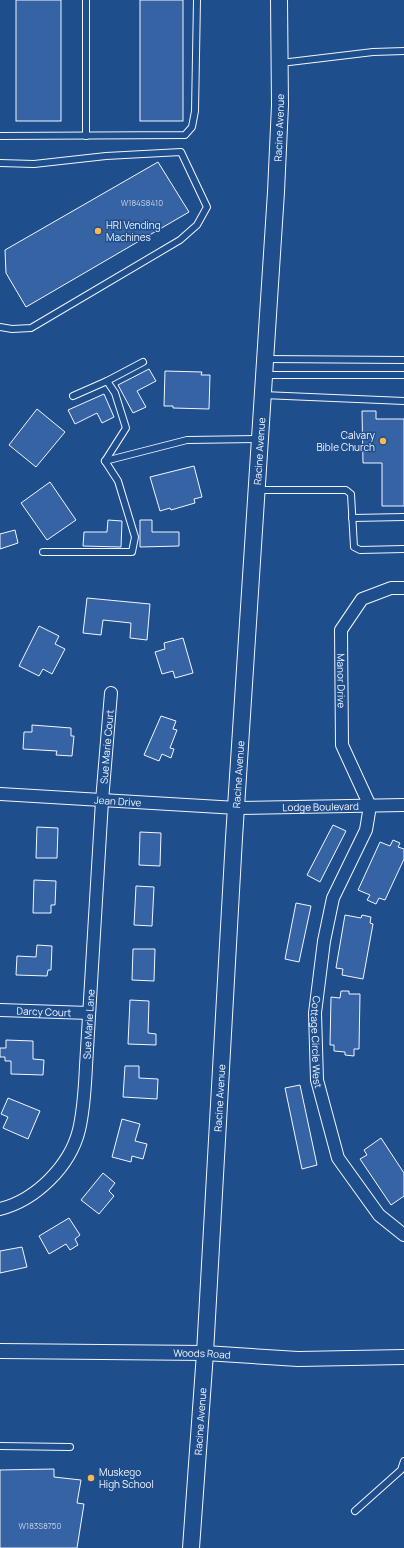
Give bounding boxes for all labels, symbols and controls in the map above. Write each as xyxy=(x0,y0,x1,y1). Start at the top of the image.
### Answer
street label: Racine Avenue xyxy=(270,94,287,162)
house number: W184S8410 xyxy=(121,197,163,208)
place label: HRI Vending Machines xyxy=(106,218,161,244)
marker: HRI Vending Machines xyxy=(93,226,103,236)
street label: Racine Avenue xyxy=(250,417,268,485)
place label: Calvary Bible Church xyxy=(316,428,376,454)
marker: Calvary Bible Church xyxy=(378,436,388,446)
street label: Manor Drive xyxy=(334,653,349,708)
street label: Sue Marie Court xyxy=(96,709,117,784)
street label: Racine Avenue xyxy=(229,740,247,809)
street label: Jean Drive xyxy=(94,793,142,809)
street label: Lodge Boulevard xyxy=(282,799,359,814)
street label: Sue Marie Lane xyxy=(79,989,98,1060)
street label: Cottage Circle West xyxy=(308,995,326,1090)
street label: Darcy Court xyxy=(16,1004,72,1019)
street label: Racine Avenue xyxy=(210,1064,228,1132)
street label: Woods Road xyxy=(173,1346,231,1362)
street label: Racine Avenue xyxy=(191,1387,210,1456)
place label: Muskego High School xyxy=(99,1465,154,1491)
marker: Muskego High School xyxy=(86,1473,96,1483)
house number: W183S8750 xyxy=(19,1520,62,1531)

